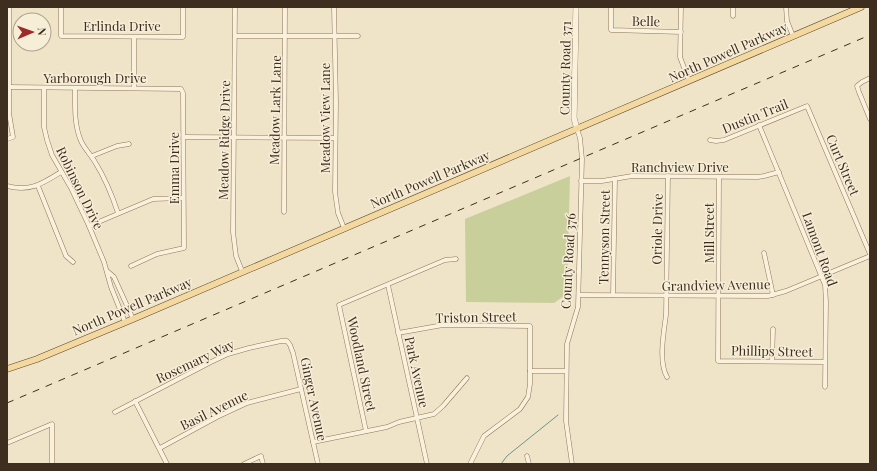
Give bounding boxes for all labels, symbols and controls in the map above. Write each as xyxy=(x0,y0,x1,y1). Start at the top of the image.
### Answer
north arrow xyxy=(12,12,52,52)
street label: Belle xyxy=(632,12,661,29)
street label: Erlinda Drive xyxy=(83,17,161,34)
street label: North Powell Parkway xyxy=(666,17,790,85)
street label: County Road 371 xyxy=(555,21,574,115)
text: N xyxy=(35,27,50,36)
street label: Meadow Lark Lane xyxy=(265,54,284,165)
street label: Meadow View Lane xyxy=(316,62,333,173)
street label: Yarborough Drive xyxy=(42,69,147,86)
street label: Meadow Ridge Drive xyxy=(214,80,233,200)
street label: Dustin Trail xyxy=(719,94,791,136)
street label: Emma Drive xyxy=(165,131,182,204)
street label: Curt Street xyxy=(823,132,864,198)
street label: Robinson Drive xyxy=(53,144,108,232)
street label: North Powell Parkway xyxy=(367,145,493,211)
street label: Ranchview Drive xyxy=(631,158,729,175)
street label: Tennyson Street xyxy=(594,189,613,285)
street label: Oriole Drive xyxy=(647,193,666,265)
street label: Mill Street xyxy=(700,202,717,263)
street label: Lamont Road xyxy=(799,209,842,289)
street label: County Road 376 xyxy=(556,212,579,309)
street label: North Powell Parkway xyxy=(69,272,195,338)
street label: Grandview Avenue xyxy=(661,275,771,294)
street label: Triston Street xyxy=(435,307,517,326)
street label: Woodland Street xyxy=(344,314,381,413)
street label: Rosemary Way xyxy=(153,335,237,386)
street label: Park Avenue xyxy=(402,335,433,409)
street label: Phillips Street xyxy=(731,341,813,360)
street label: Ginger Avenue xyxy=(297,356,332,443)
street label: Basil Avenue xyxy=(177,386,251,433)

